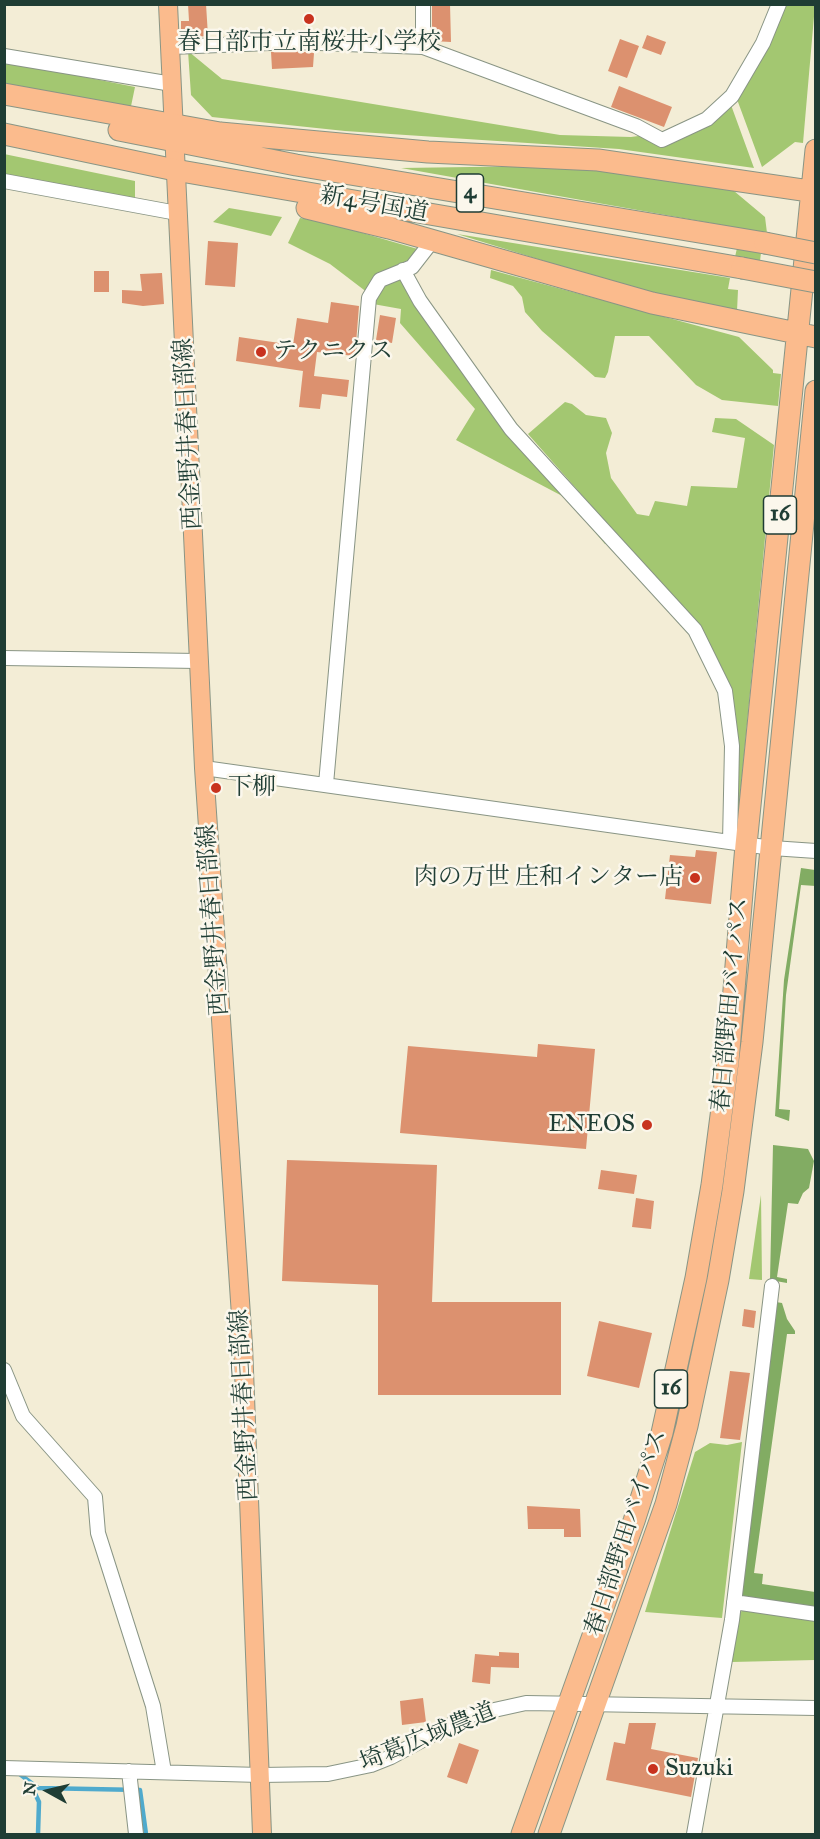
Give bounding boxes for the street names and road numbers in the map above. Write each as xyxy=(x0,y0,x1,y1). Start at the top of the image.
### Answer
road number: 4 xyxy=(456,174,484,212)
street label: 新4号国道 xyxy=(318,181,430,229)
street label: 西金野井春日部線 xyxy=(170,337,208,531)
road number: 16 xyxy=(764,496,796,534)
street label: 西金野井春日部線 xyxy=(193,823,235,1017)
street label: 春日部野田バイパス xyxy=(707,896,755,1114)
street label: 西金野井春日部線 xyxy=(226,1308,264,1502)
road number: 16 xyxy=(654,1370,688,1408)
street label: 春日部野田バイパス xyxy=(580,1426,674,1640)
street label: 埼葛広域農道 xyxy=(356,1698,500,1778)

